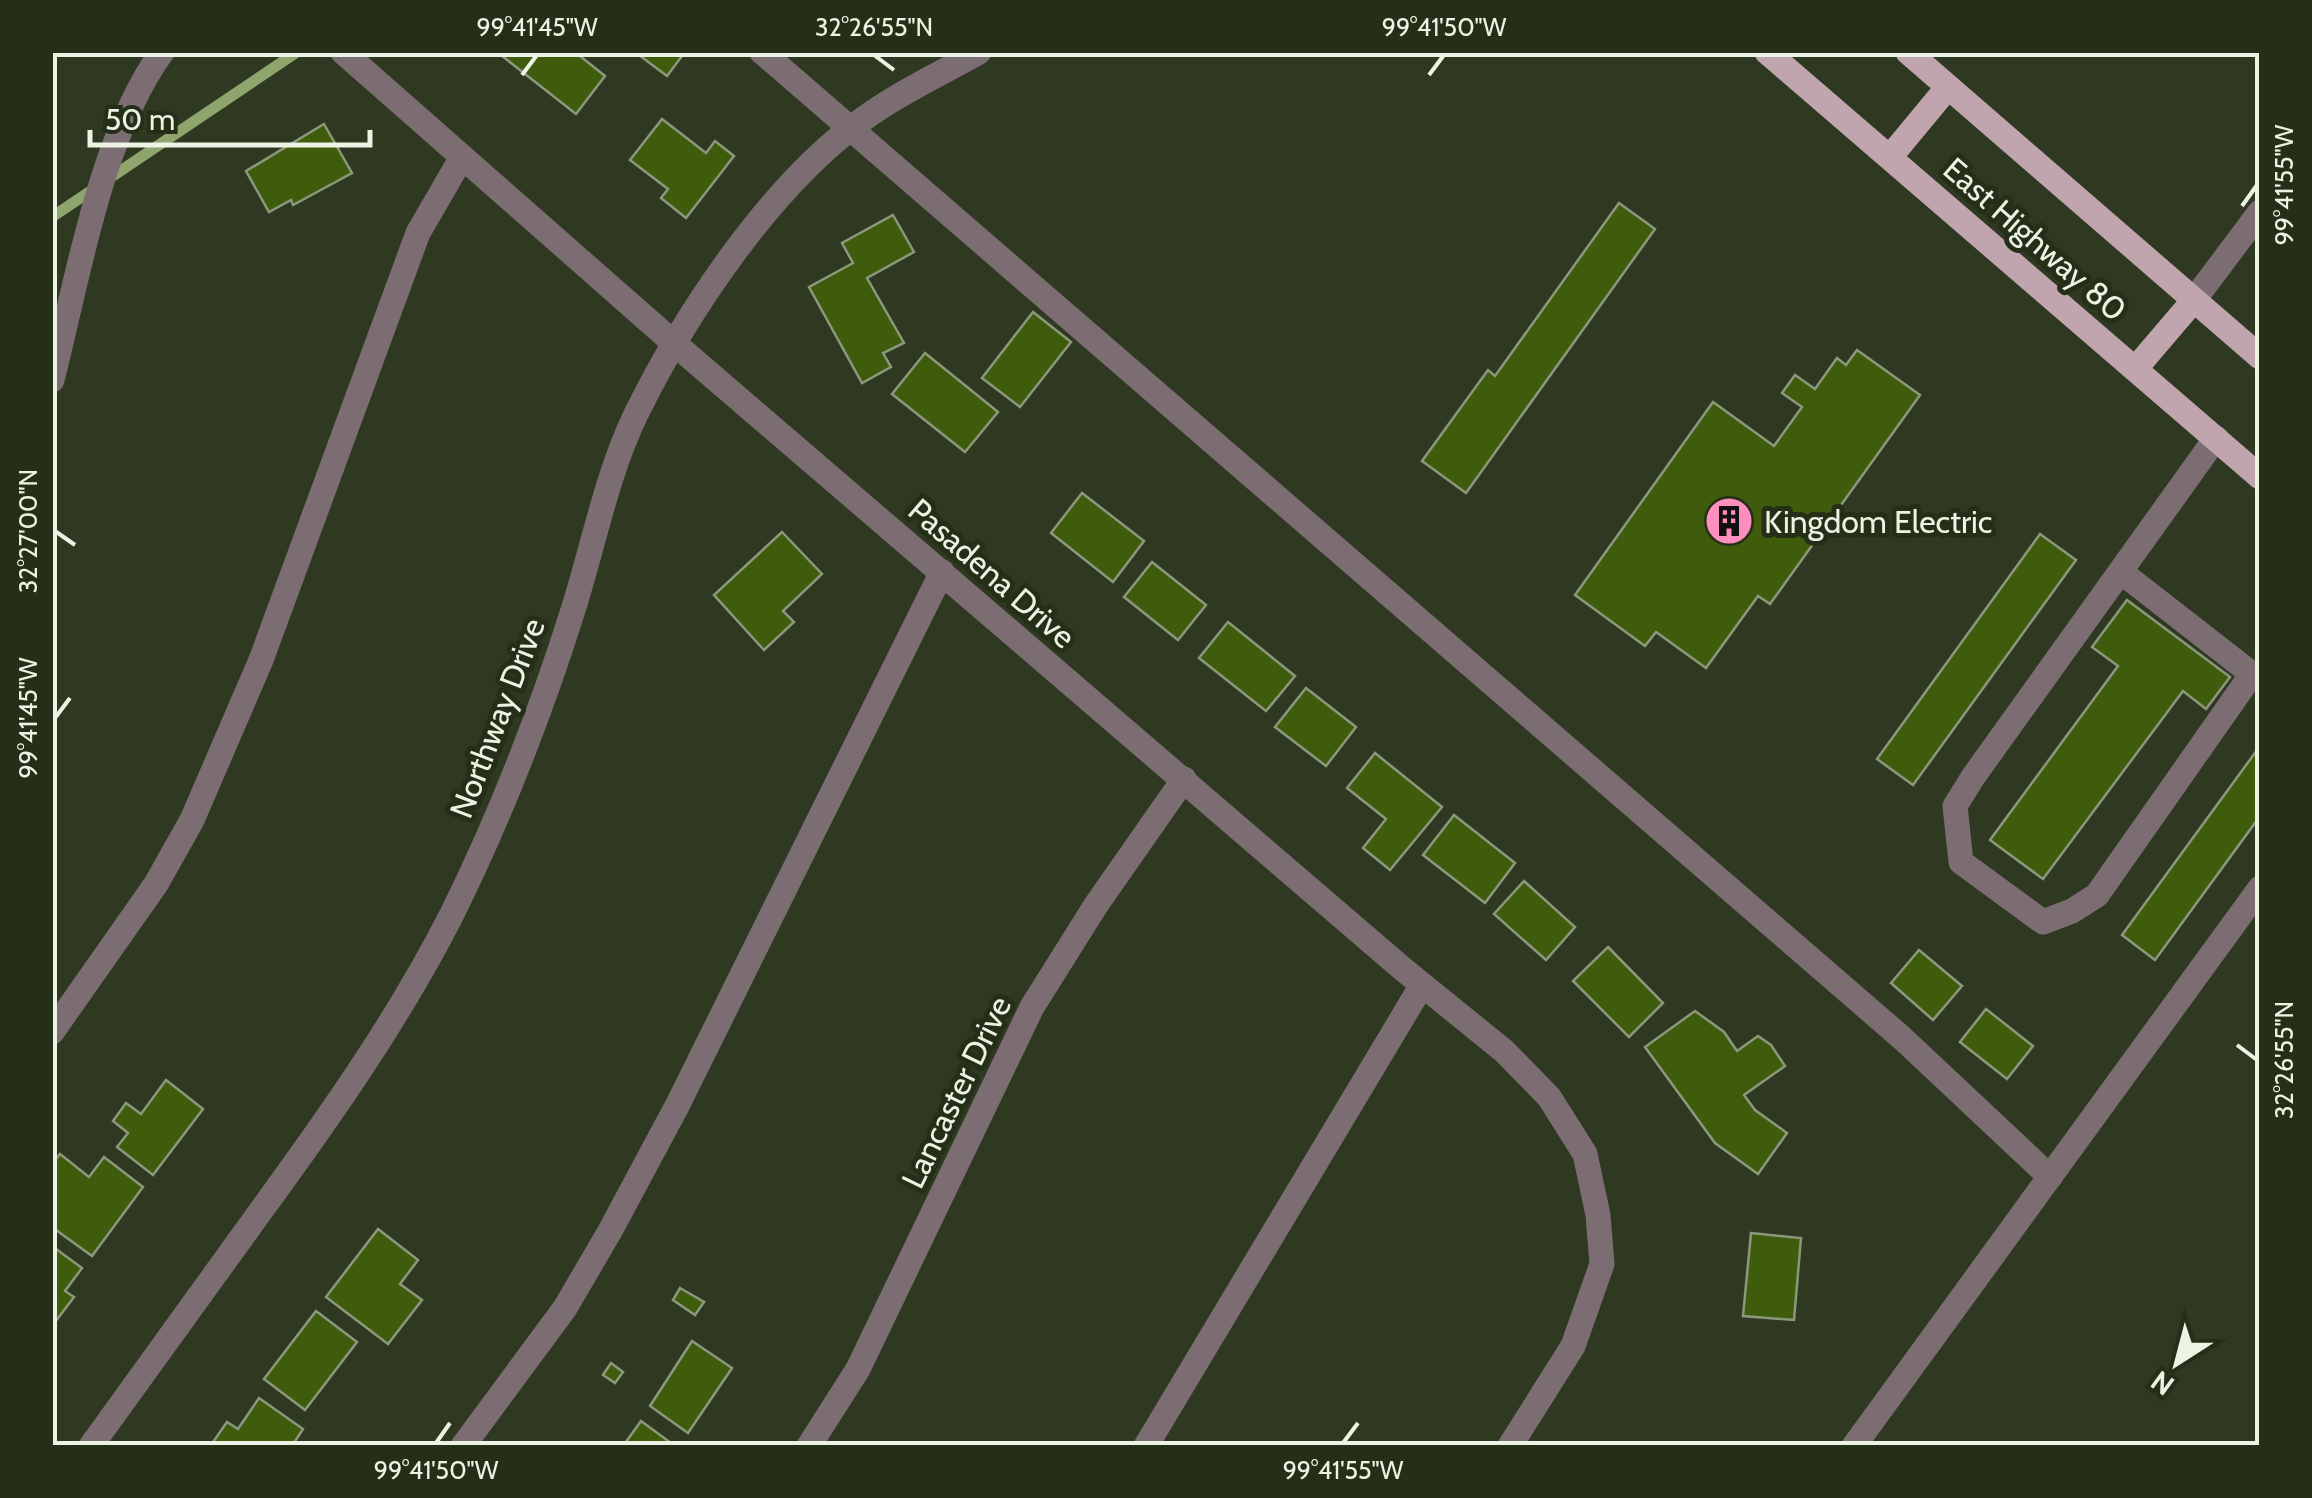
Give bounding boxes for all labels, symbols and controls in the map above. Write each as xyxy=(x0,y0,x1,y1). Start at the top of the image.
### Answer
text: 99°41'45"W xyxy=(476,12,598,42)
text: 32°26'55"N xyxy=(815,12,933,42)
text: 99°41'50"W xyxy=(1382,12,1507,42)
scale bar xyxy=(90,85,370,147)
text: 50 m xyxy=(105,101,175,138)
text: 99°41'55"W xyxy=(2269,124,2299,245)
street label: East Highway 80 xyxy=(1936,149,2134,329)
text: 32°27'00"N xyxy=(13,469,43,593)
street label: Pasadena Drive xyxy=(901,490,1083,656)
building icon: Kingdom Electric xyxy=(1703,495,1755,547)
place label: Kingdom Electric xyxy=(1764,502,1992,541)
street label: Northway Drive xyxy=(441,613,553,823)
text: 99°41'45"W xyxy=(13,657,43,779)
street label: Lancaster Drive xyxy=(893,990,1019,1194)
text: 32°26'55"N xyxy=(2269,1001,2299,1119)
north arrow xyxy=(2127,1313,2227,1413)
text: N xyxy=(2144,1364,2180,1403)
text: 99°41'50"W xyxy=(374,1455,499,1485)
text: 99°41'55"W xyxy=(1283,1455,1404,1485)

